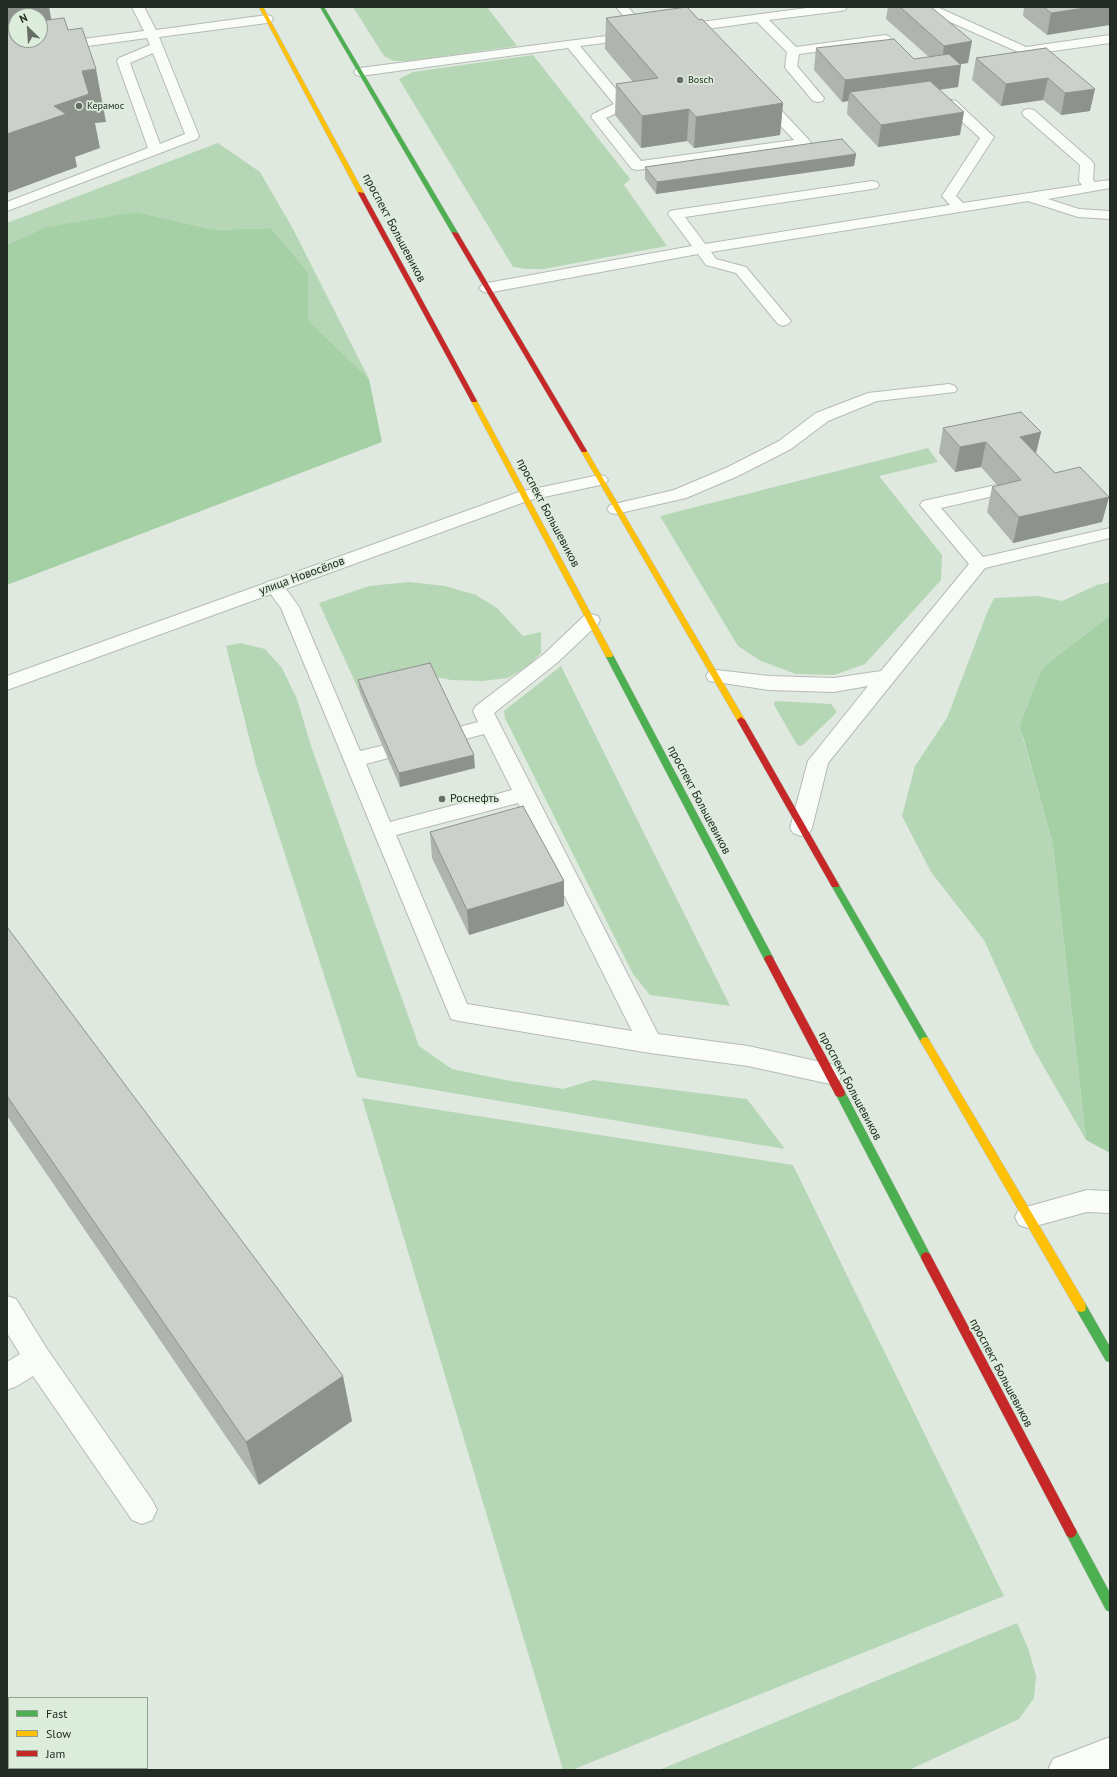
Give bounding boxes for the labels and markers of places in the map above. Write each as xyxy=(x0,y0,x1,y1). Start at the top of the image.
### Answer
place label: Bosch xyxy=(688,74,713,86)
marker: Bosch xyxy=(675,75,685,85)
place label: Керамос xyxy=(87,100,124,112)
marker: Керамос xyxy=(74,101,84,111)
place label: Роснефть xyxy=(450,792,499,806)
marker: Роснефть xyxy=(437,794,447,804)

